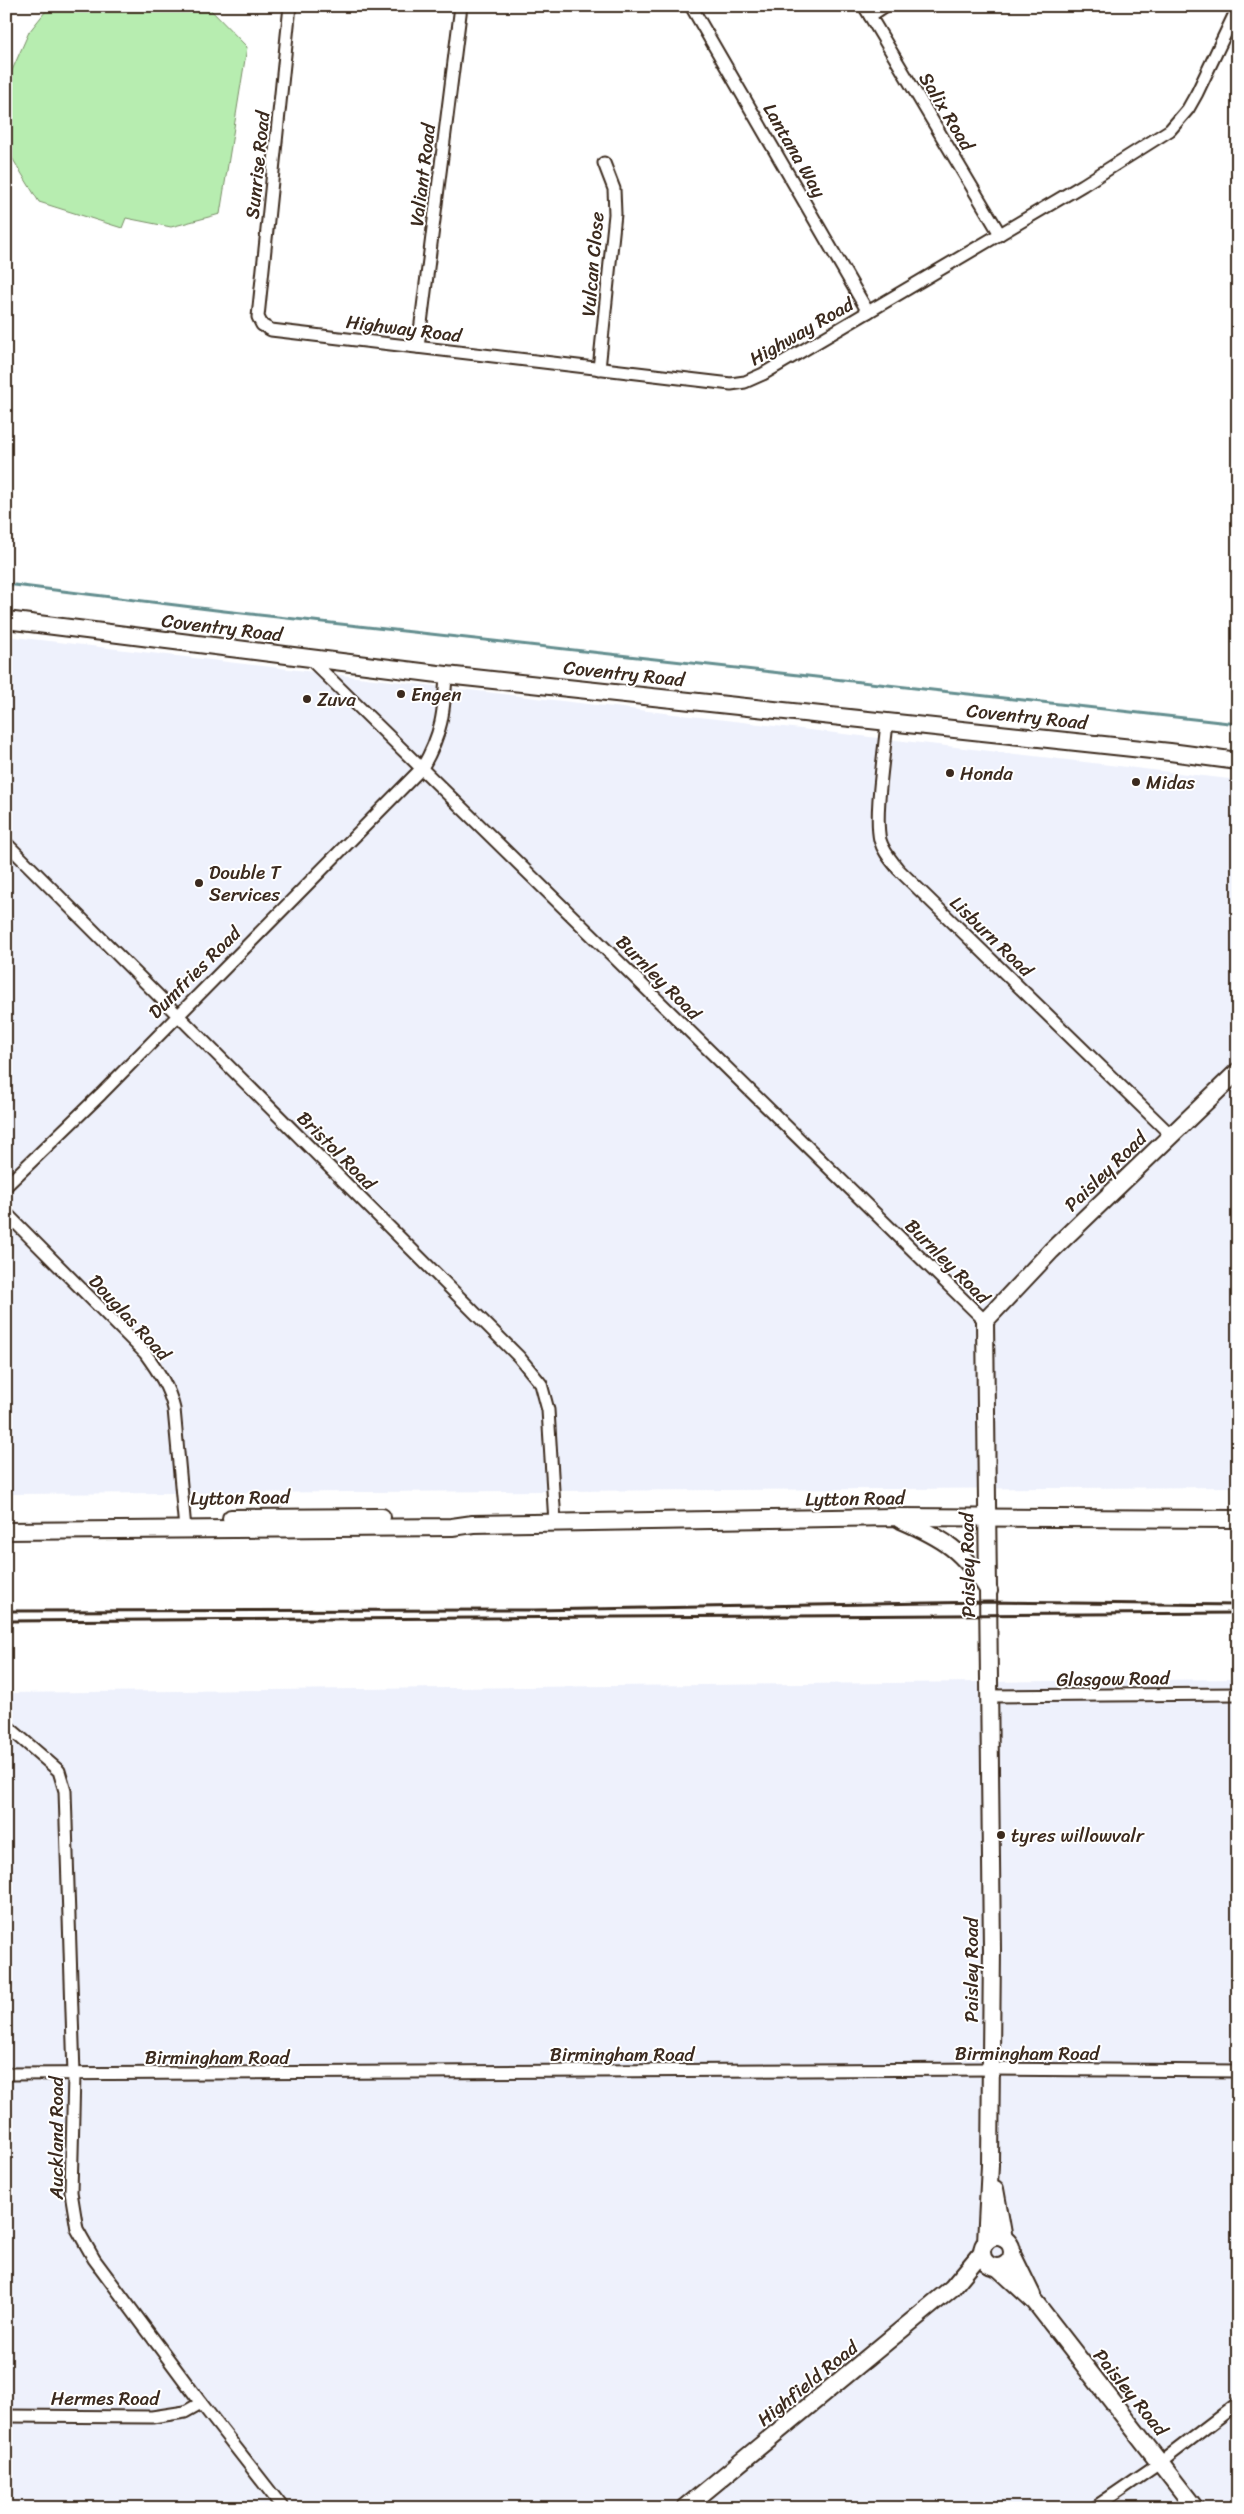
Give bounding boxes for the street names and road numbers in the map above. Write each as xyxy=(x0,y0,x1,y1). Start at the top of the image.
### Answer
street label: Salix Road xyxy=(910,65,984,159)
street label: Lantana Way xyxy=(754,96,835,204)
street label: Sunrise Road xyxy=(235,108,280,220)
street label: Valiant Road xyxy=(400,120,445,228)
street label: Vulcan Close xyxy=(571,210,614,318)
street label: Highway Road xyxy=(743,288,861,375)
street label: Highway Road xyxy=(344,305,465,352)
street label: Coventry Road xyxy=(160,604,286,652)
street label: Coventry Road xyxy=(562,651,688,696)
street label: Coventry Road xyxy=(965,694,1091,739)
street label: Lisburn Road xyxy=(942,887,1042,986)
street label: Dumfries Road xyxy=(140,917,249,1027)
street label: Burnley Road xyxy=(608,927,710,1029)
street label: Bristol Road xyxy=(289,1103,385,1199)
street label: Paisley Road xyxy=(1056,1122,1156,1220)
street label: Burnley Road xyxy=(897,1211,999,1313)
street label: Douglas Road xyxy=(80,1266,180,1370)
street label: Lytton Road xyxy=(190,1480,292,1515)
street label: Lytton Road xyxy=(805,1481,907,1516)
street label: Paisley Road xyxy=(950,1510,985,1618)
street label: Glasgow Road xyxy=(1056,1661,1171,1696)
street label: Paisley Road xyxy=(955,1916,988,2023)
street label: Birmingham Road xyxy=(955,2037,1101,2070)
street label: Birmingham Road xyxy=(550,2038,696,2071)
street label: Birmingham Road xyxy=(145,2041,291,2074)
street label: Auckland Road xyxy=(40,2075,73,2200)
street label: Highfield Road xyxy=(749,2331,866,2435)
street label: Paisley Road xyxy=(1085,2341,1178,2445)
street label: Hermes Road xyxy=(51,2382,161,2415)

